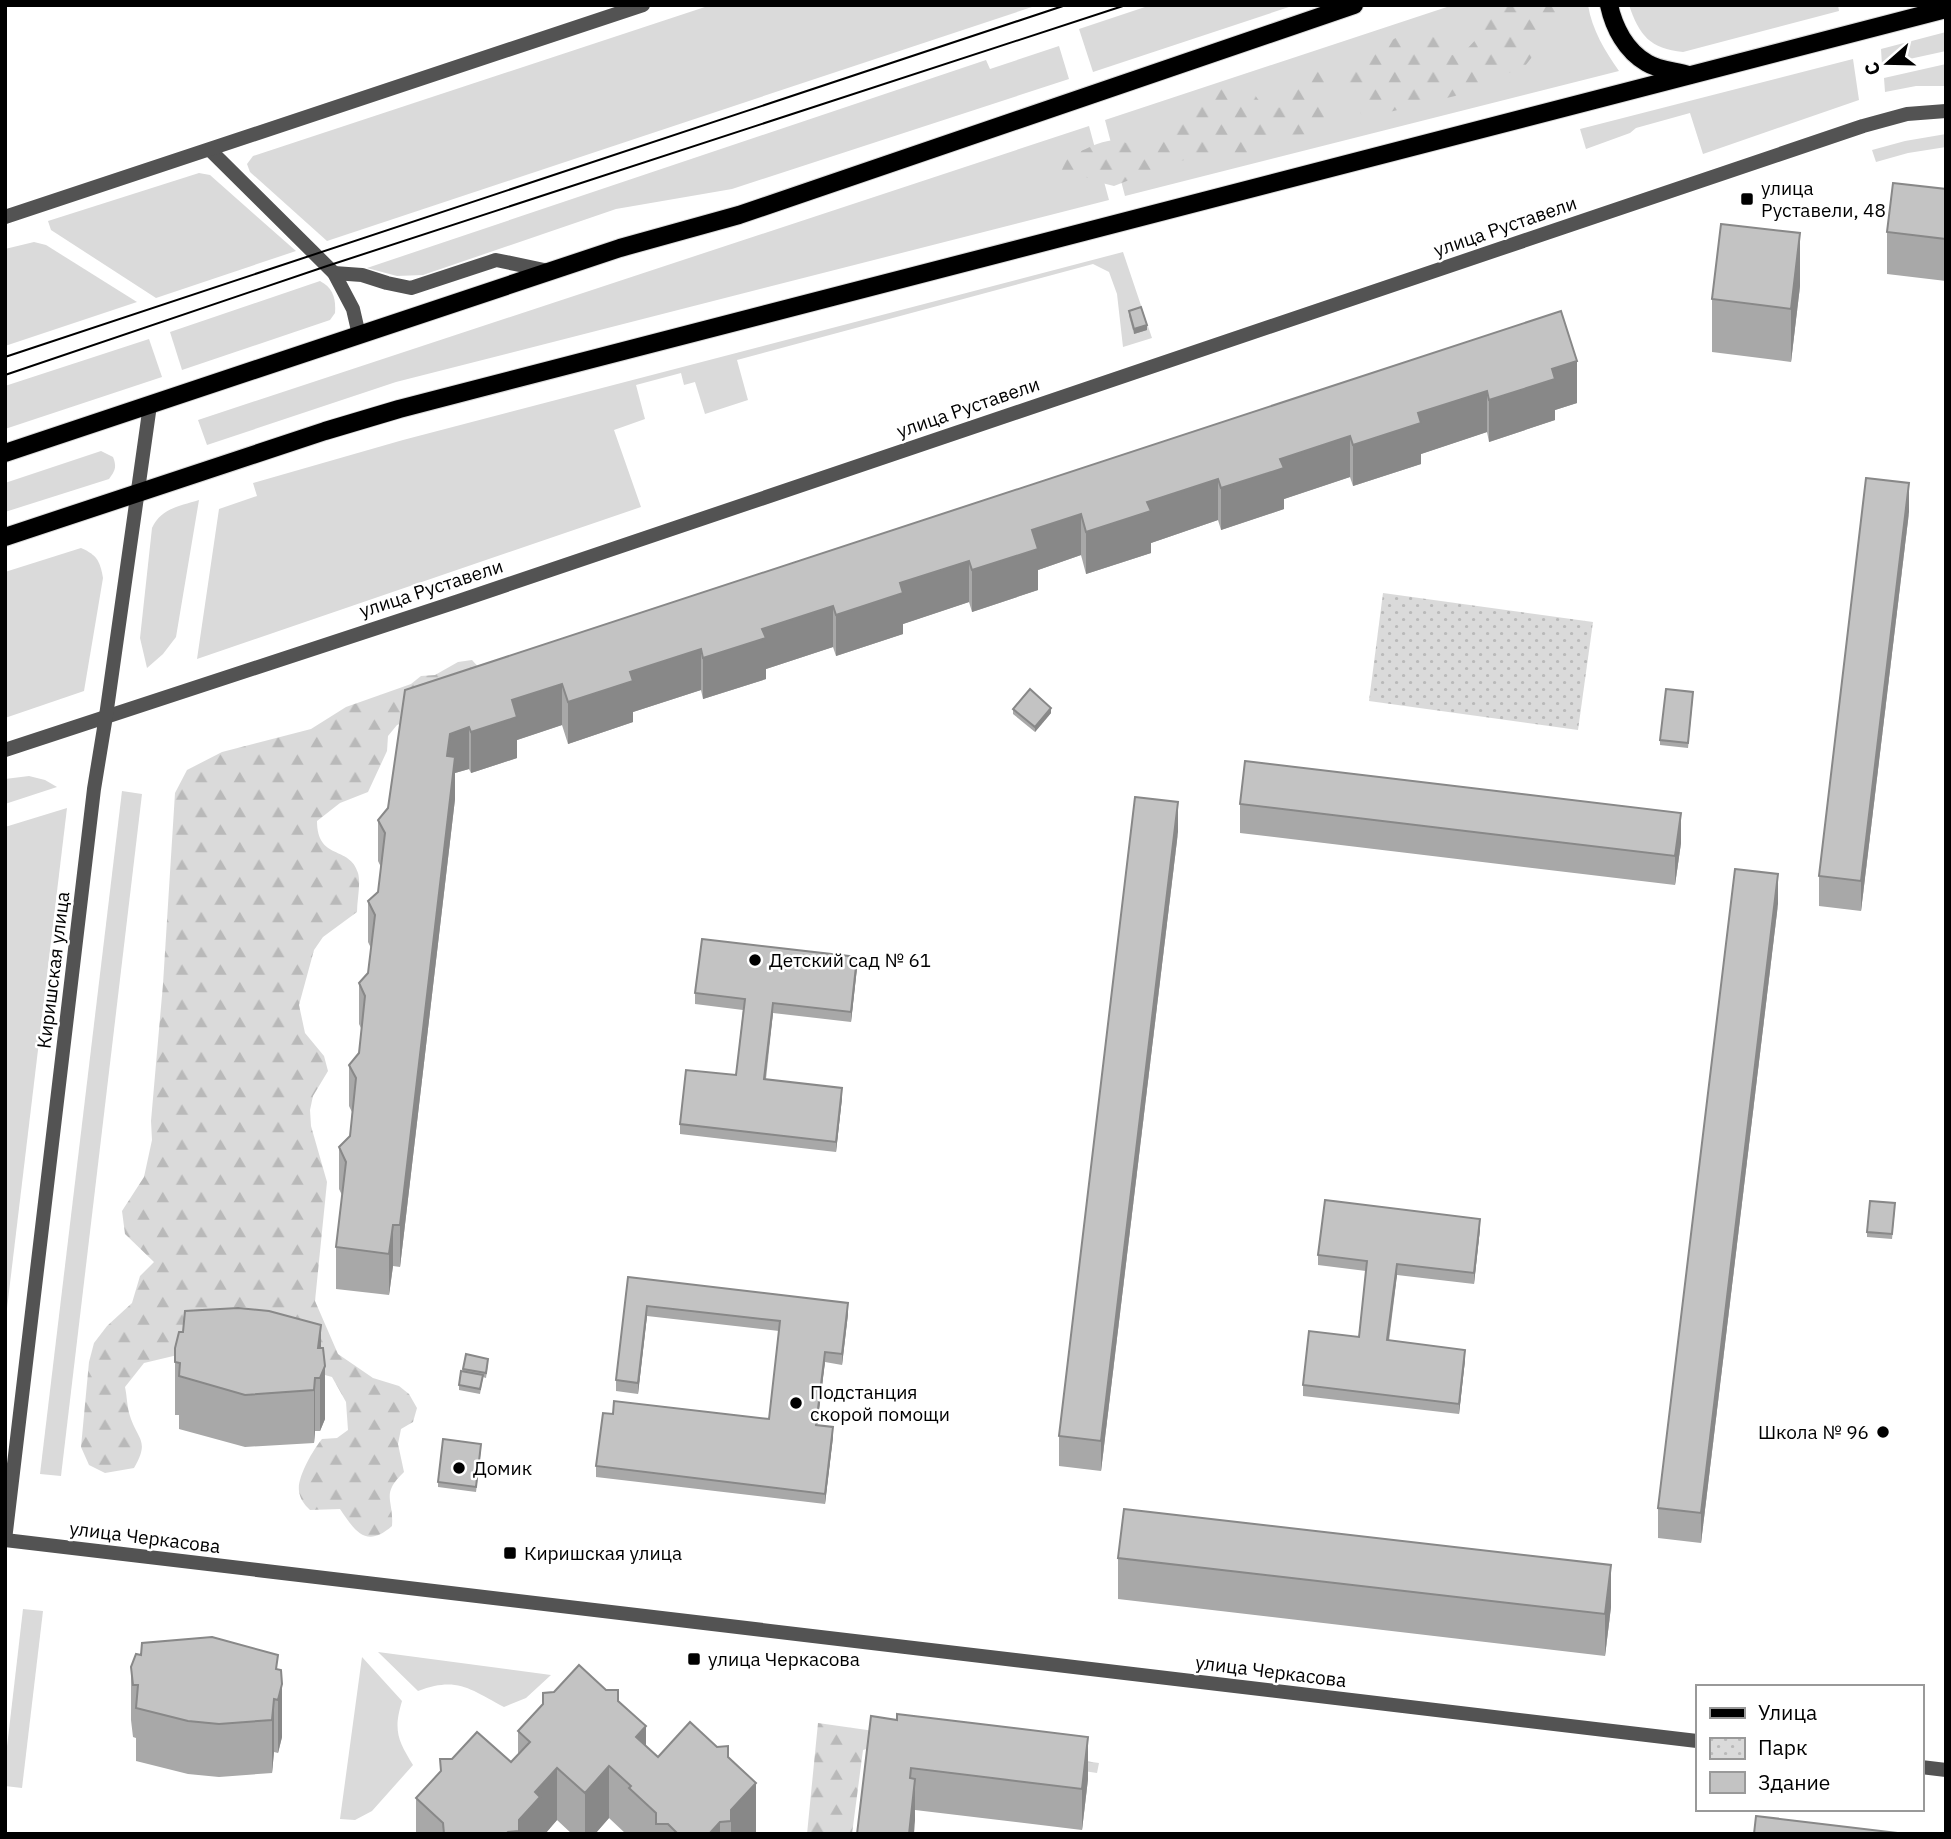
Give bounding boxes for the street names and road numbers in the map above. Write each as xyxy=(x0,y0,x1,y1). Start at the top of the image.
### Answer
street label: улица Руставели xyxy=(1430,190,1580,262)
street label: улица Руставели xyxy=(893,371,1043,443)
street label: улица Руставели xyxy=(356,553,506,623)
street label: Киришская улица xyxy=(31,890,75,1050)
street label: улица Черкасова xyxy=(68,1516,222,1558)
street label: улица Черкасова xyxy=(1194,1650,1348,1692)

